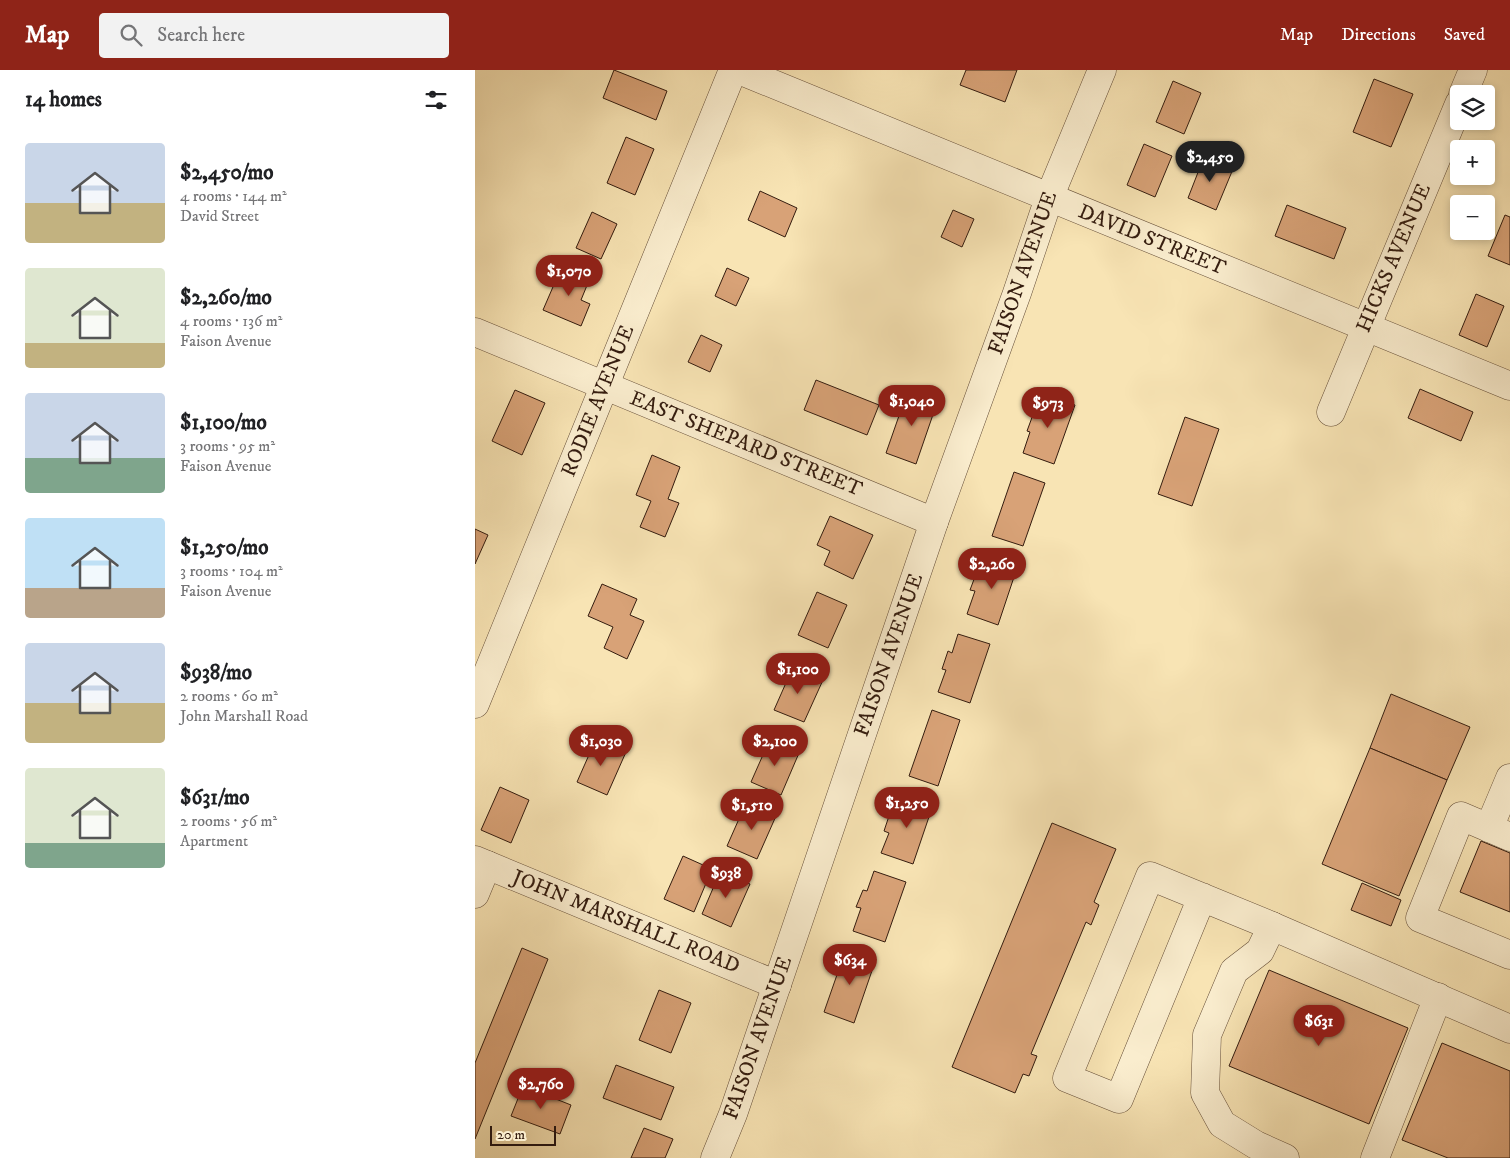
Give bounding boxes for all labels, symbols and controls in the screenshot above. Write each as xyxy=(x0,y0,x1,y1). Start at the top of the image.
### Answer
search box xyxy=(99,13,449,58)
text: Map xyxy=(25,20,69,50)
icon: search xyxy=(117,21,145,49)
text: Search here xyxy=(157,24,245,47)
text: Map xyxy=(1280,24,1313,46)
text: Directions xyxy=(1341,24,1416,46)
text: Saved xyxy=(1444,24,1485,46)
map controls xyxy=(1450,85,1495,240)
button: layers xyxy=(1450,85,1495,130)
icon: filters xyxy=(422,86,450,114)
text: 14 homes xyxy=(25,87,102,113)
pin: $2,450 xyxy=(1169,140,1251,183)
button: + xyxy=(1450,140,1495,185)
text: $2,450 xyxy=(1186,147,1234,167)
text: $2,450/mo xyxy=(180,160,273,186)
icon: home xyxy=(65,163,125,223)
street label: HICKS AVENUE xyxy=(1351,179,1437,336)
text: 4 rooms · 144 m² xyxy=(180,186,287,206)
street label: FAISON AVENUE xyxy=(983,188,1063,358)
button: − xyxy=(1450,195,1495,240)
street label: DAVID STREET xyxy=(1074,199,1230,281)
text: David Street xyxy=(180,206,259,226)
pin: $1,070 xyxy=(528,254,610,297)
text: $1,070 xyxy=(547,261,591,281)
text: $2,260/mo xyxy=(180,285,272,311)
icon: home xyxy=(65,288,125,348)
text: 4 rooms · 136 m² xyxy=(180,311,283,331)
street label: RODIE AVENUE xyxy=(556,321,640,481)
text: Faison Avenue xyxy=(180,331,271,351)
pin: $1,040 xyxy=(871,384,953,427)
street label: EAST SHEPARD STREET xyxy=(626,385,866,503)
pin: $973 xyxy=(1018,386,1078,429)
text: $1,040 xyxy=(889,391,935,411)
text: $973 xyxy=(1032,393,1064,413)
text: $1,100/mo xyxy=(180,410,267,436)
icon: home xyxy=(65,413,125,473)
text: 3 rooms · 95 m² xyxy=(180,436,275,456)
text: Faison Avenue xyxy=(180,456,271,476)
text: $1,250/mo xyxy=(180,535,268,561)
icon: home xyxy=(65,538,125,598)
pin: $2,260 xyxy=(951,548,1033,590)
text: $2,260 xyxy=(969,554,1015,574)
text: 3 rooms · 104 m² xyxy=(180,561,283,581)
street label: FAISON AVENUE xyxy=(849,570,929,740)
text: Faison Avenue xyxy=(180,581,271,601)
pin: $1,100 xyxy=(757,652,839,695)
text: $1,100 xyxy=(777,659,819,679)
text: $938/mo xyxy=(180,660,252,686)
icon: home xyxy=(65,663,125,723)
text: 2 rooms · 60 m² xyxy=(180,686,278,706)
text: John Marshall Road xyxy=(180,706,308,726)
pin: $1,030 xyxy=(560,724,642,767)
pin: $2,100 xyxy=(734,724,816,767)
text: $1,030 xyxy=(580,731,622,751)
text: $2,100 xyxy=(753,731,797,751)
text: $631/mo xyxy=(180,785,250,811)
pin: $1,250 xyxy=(866,786,948,829)
icon: home xyxy=(65,788,125,848)
pin: $1,510 xyxy=(711,788,793,831)
text: $1,250 xyxy=(885,793,929,813)
text: $1,510 xyxy=(731,795,773,815)
text: 2 rooms · 56 m² xyxy=(180,811,277,831)
text: Apartment xyxy=(180,831,248,851)
pin: $938 xyxy=(696,856,756,899)
text: $938 xyxy=(711,863,741,883)
street label: JOHN MARSHALL ROAD xyxy=(507,864,744,980)
pin: $634 xyxy=(820,944,880,986)
text: $634 xyxy=(834,950,866,970)
street label: FAISON AVENUE xyxy=(718,953,798,1123)
pin: $631 xyxy=(1289,1004,1349,1047)
text: $631 xyxy=(1305,1011,1333,1031)
pin: $2,760 xyxy=(500,1068,582,1110)
text: $2,760 xyxy=(518,1074,564,1094)
scale bar xyxy=(490,1123,556,1146)
text: 20 m xyxy=(497,1126,525,1144)

